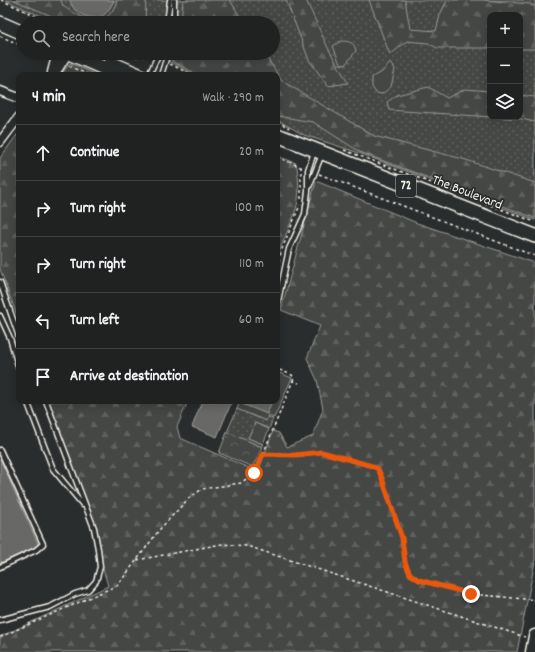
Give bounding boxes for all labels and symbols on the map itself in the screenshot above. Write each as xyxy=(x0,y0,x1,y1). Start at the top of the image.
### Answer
street label: The Boulevard xyxy=(429,170,505,216)
road number: 72 xyxy=(396,175,416,197)
route start xyxy=(245,464,263,482)
route end xyxy=(462,585,480,603)

